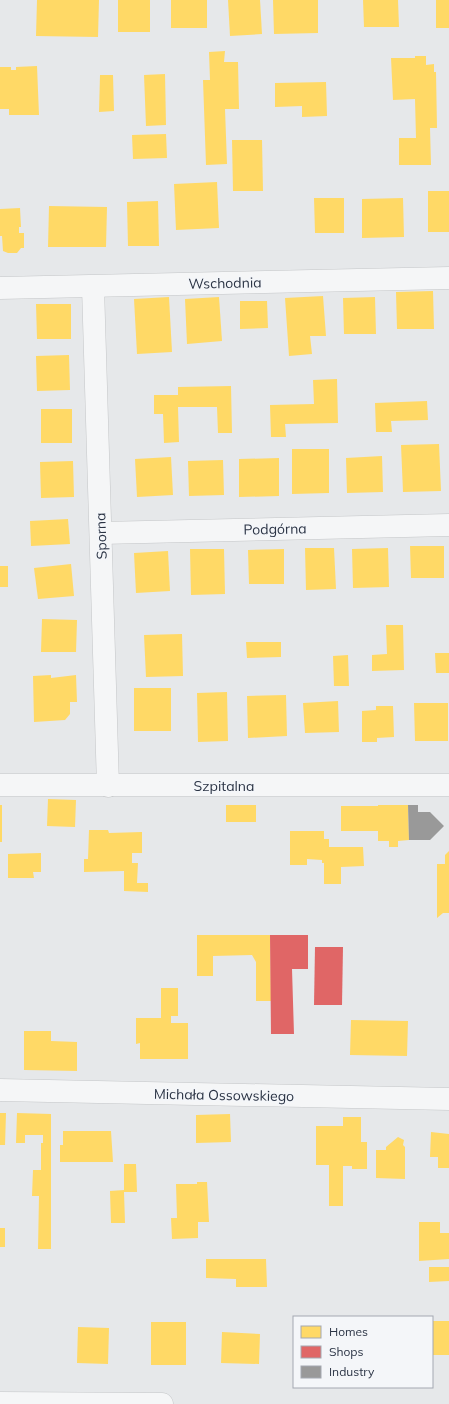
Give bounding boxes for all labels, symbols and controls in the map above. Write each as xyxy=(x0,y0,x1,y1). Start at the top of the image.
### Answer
street label: Wschodnia xyxy=(188,273,262,293)
street label: Sporna xyxy=(91,512,111,560)
street label: Podgórna xyxy=(243,519,307,539)
street label: Szpitalna xyxy=(194,777,254,795)
street label: Michała Ossowskiego xyxy=(154,1085,294,1105)
legend xyxy=(293,1316,433,1388)
text: Homes xyxy=(329,1324,368,1339)
text: Shops xyxy=(329,1344,364,1359)
text: Industry xyxy=(329,1364,375,1379)

